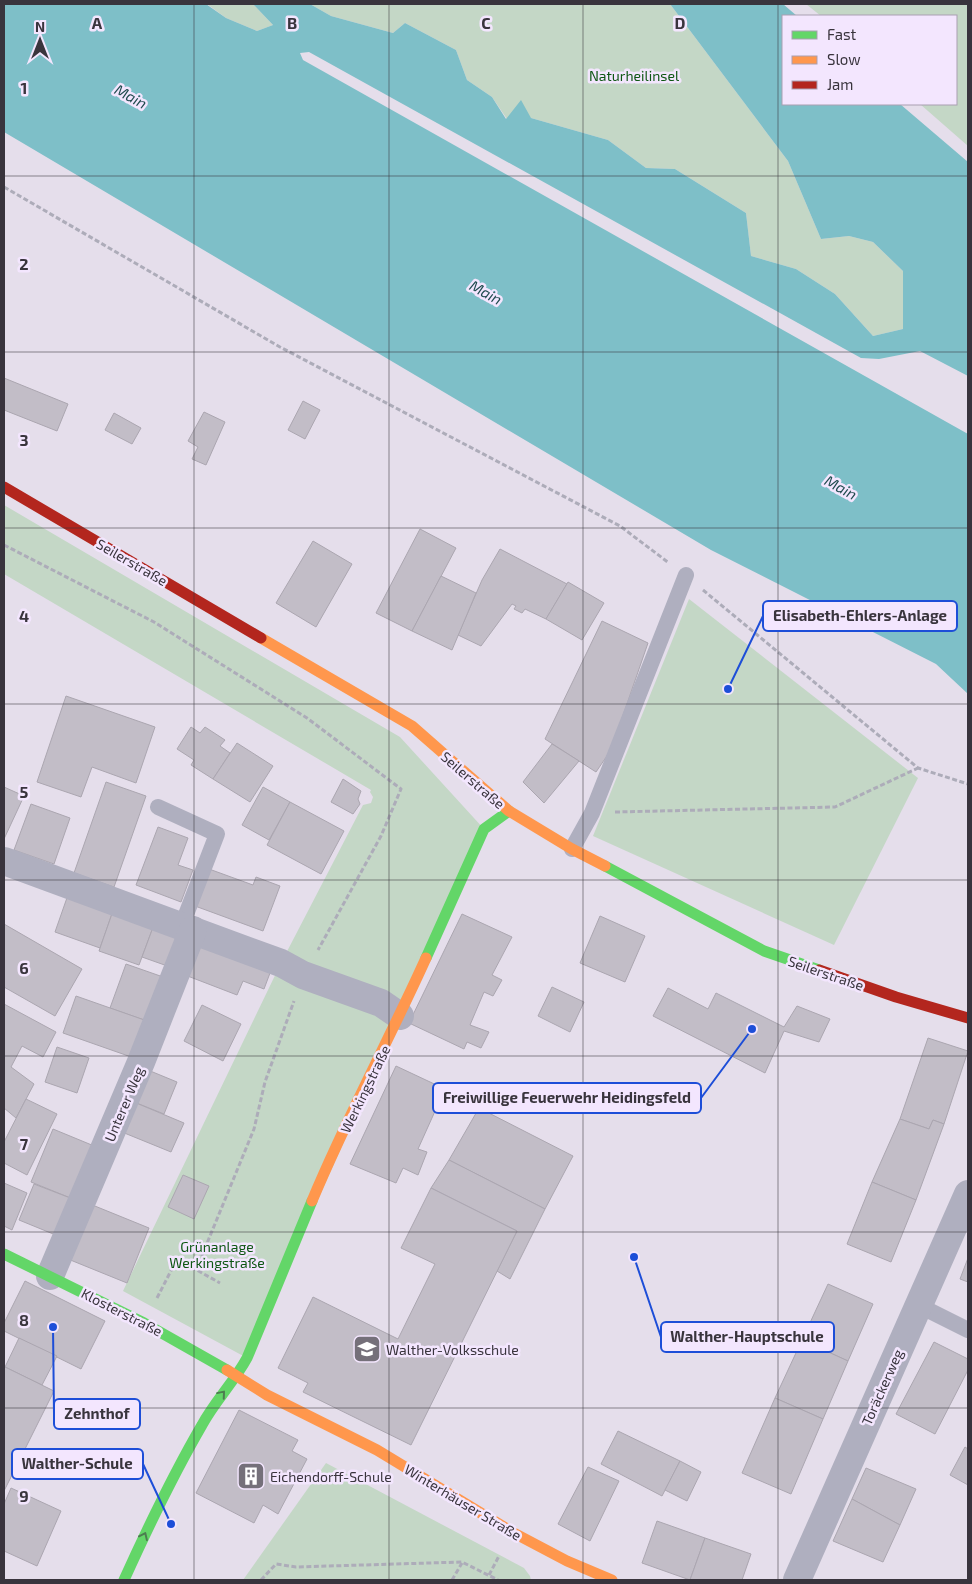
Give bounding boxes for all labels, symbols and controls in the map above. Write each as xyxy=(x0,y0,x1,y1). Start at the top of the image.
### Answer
text: A xyxy=(92,13,103,32)
text: B xyxy=(287,13,297,32)
text: C xyxy=(481,13,491,32)
text: D xyxy=(675,13,686,32)
north arrow xyxy=(15,15,65,65)
legend xyxy=(782,15,957,105)
text: N xyxy=(35,18,45,35)
text: Fast xyxy=(827,25,857,43)
text: Slow xyxy=(827,50,861,68)
park label: Naturheilinsel xyxy=(589,67,680,84)
text: Jam xyxy=(827,75,853,93)
text: 1 xyxy=(21,78,27,97)
water label: Main xyxy=(112,80,150,112)
text: 2 xyxy=(19,254,29,273)
water label: Main xyxy=(467,276,505,308)
text: 3 xyxy=(19,430,29,449)
water label: Main xyxy=(822,471,860,503)
street label: Seilerstraße xyxy=(94,535,170,589)
callout: Elisabeth-Ehlers-Anlage xyxy=(763,601,957,631)
text: 4 xyxy=(19,606,29,625)
text: Elisabeth-Ehlers-Anlage xyxy=(773,606,947,624)
street label: Seilerstraße xyxy=(438,748,508,812)
text: 5 xyxy=(20,782,29,801)
street label: Seilerstraße xyxy=(786,952,866,994)
text: 6 xyxy=(19,958,29,977)
street label: Werkingstraße xyxy=(336,1042,394,1136)
street label: Unterer Weg xyxy=(101,1064,148,1144)
callout: Freiwillige Feuerwehr Heidingsfeld xyxy=(433,1083,701,1113)
text: Freiwillige Feuerwehr Heidingsfeld xyxy=(443,1088,691,1106)
text: 7 xyxy=(20,1134,29,1153)
park label: Grünanlage Werkingstraße xyxy=(169,1238,265,1271)
street label: Klosterstraße xyxy=(79,1284,165,1340)
text: 8 xyxy=(19,1310,29,1329)
callout: Walther-Hauptschule xyxy=(661,1322,834,1352)
text: Walther-Hauptschule xyxy=(670,1327,824,1345)
school or university icon: Walther-Volksschule xyxy=(352,1334,382,1364)
place label: Walther-Volksschule xyxy=(386,1341,519,1358)
street label: Toräckerweg xyxy=(858,1346,906,1428)
one-way arrow xyxy=(217,1391,225,1400)
callout: Zehnthof xyxy=(54,1399,140,1429)
text: Zehnthof xyxy=(64,1404,131,1422)
callout: Walther-Schule xyxy=(12,1449,143,1479)
text: Walther-Schule xyxy=(21,1454,133,1472)
street label: Winterhäuser Straße xyxy=(401,1460,525,1544)
building icon: Eichendorff-Schule xyxy=(236,1461,266,1491)
place label: Eichendorff-Schule xyxy=(270,1468,392,1485)
text: 9 xyxy=(19,1486,29,1505)
one-way arrow xyxy=(138,1532,149,1541)

